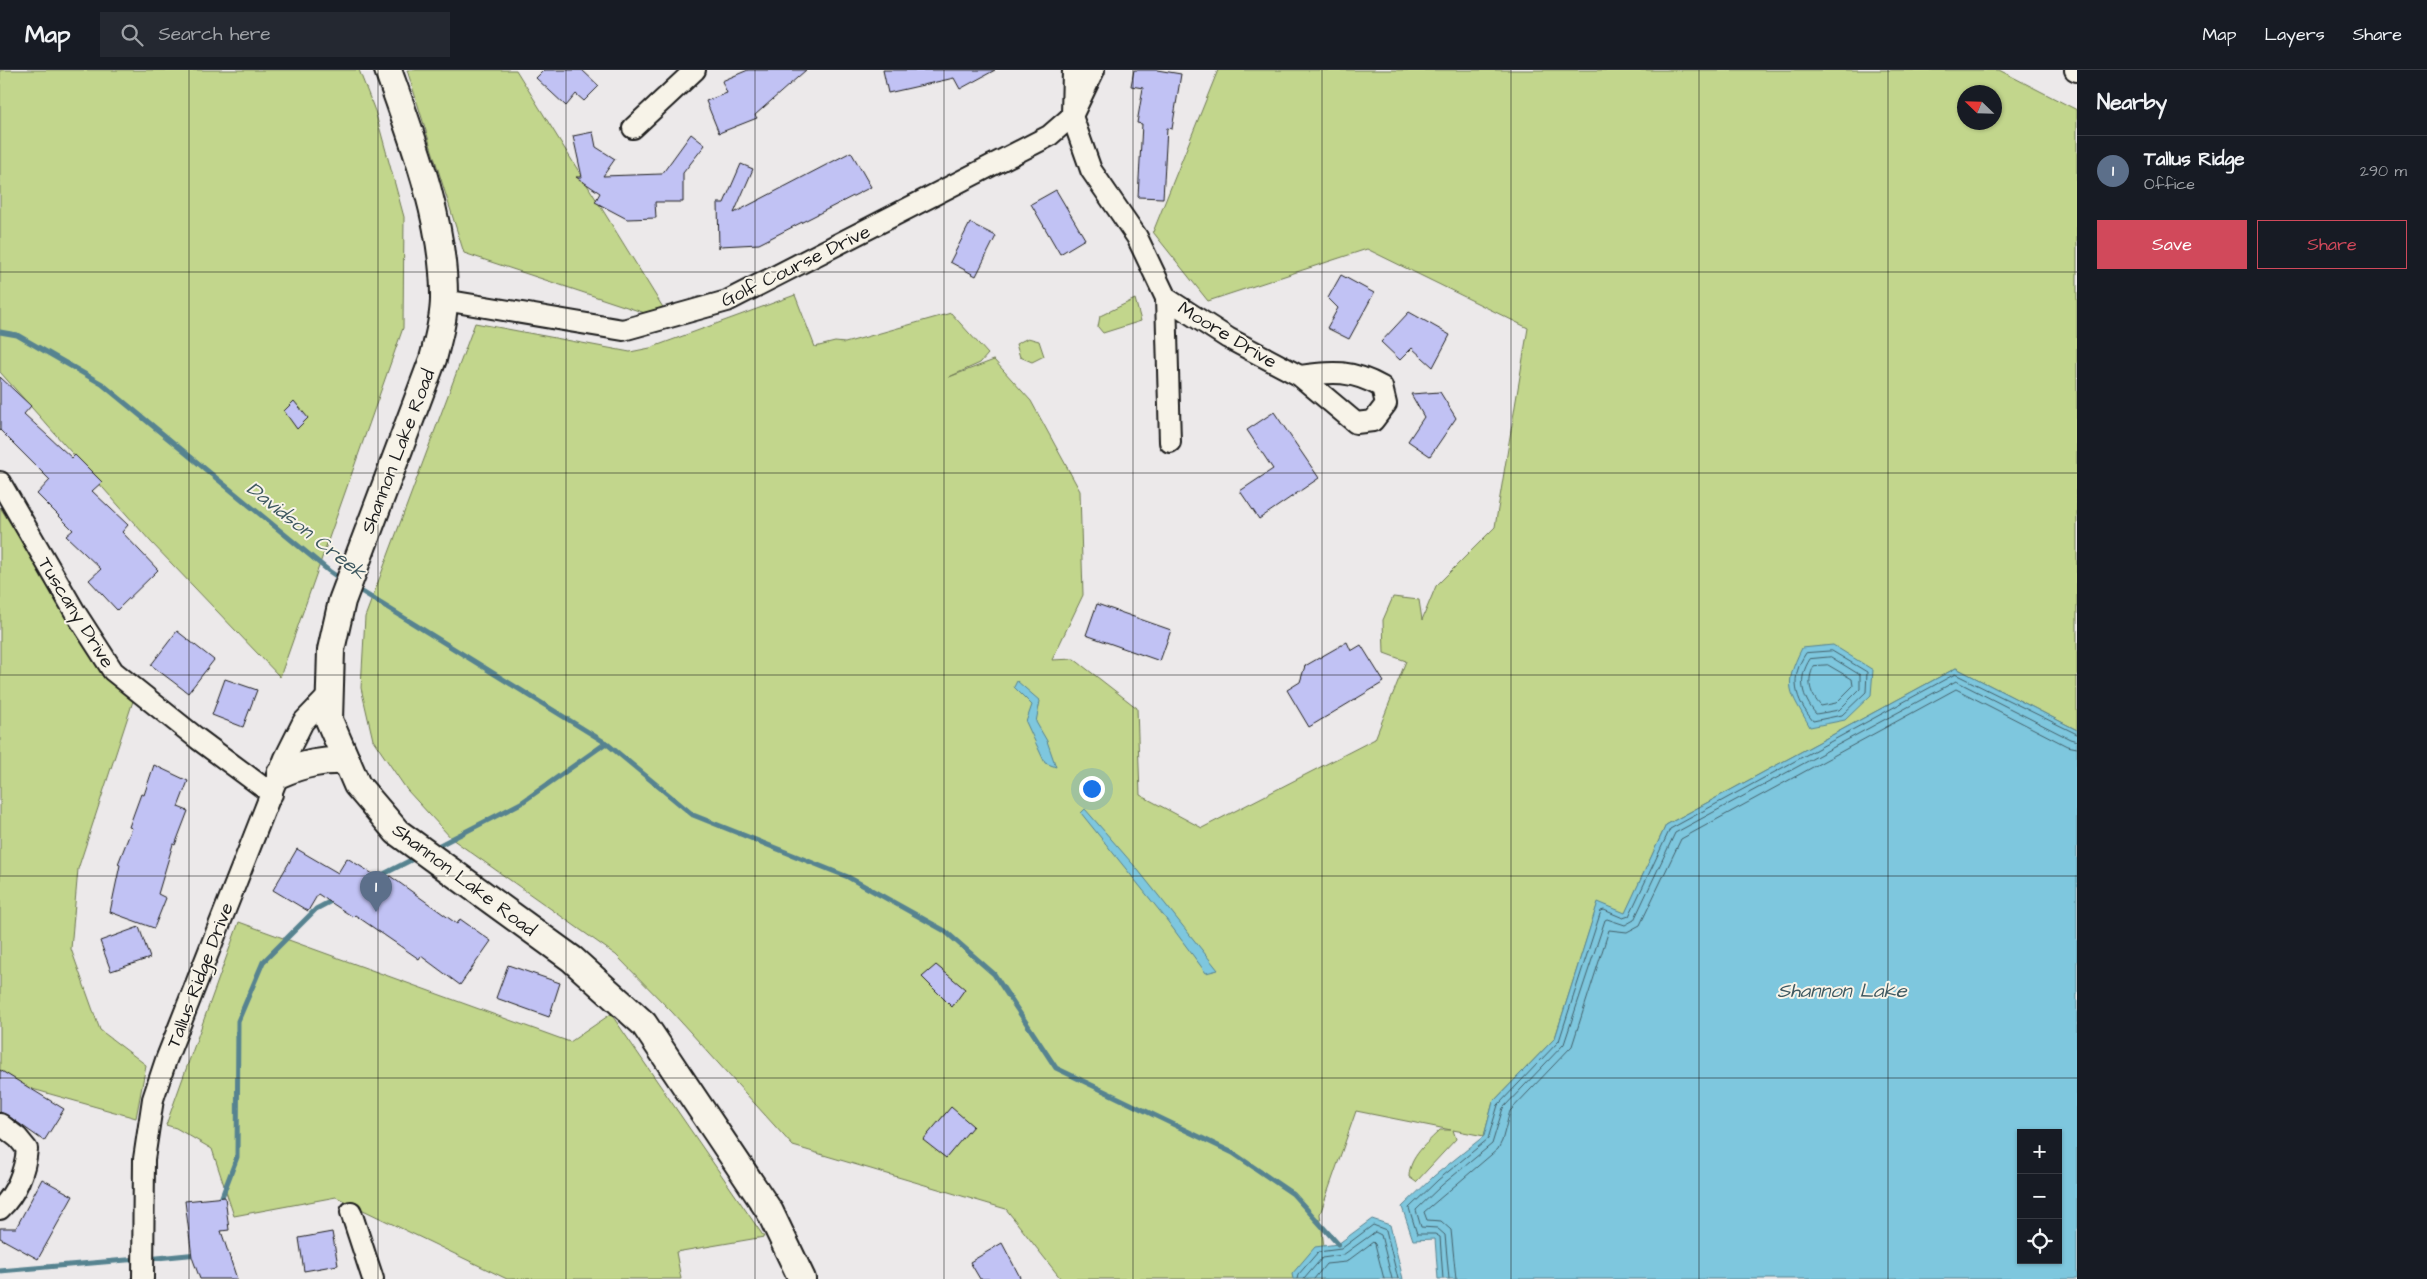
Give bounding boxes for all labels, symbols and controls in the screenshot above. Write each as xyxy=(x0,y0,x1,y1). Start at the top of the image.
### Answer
search box xyxy=(100,12,450,57)
text: Map xyxy=(25,18,70,52)
icon: search xyxy=(118,21,146,49)
text: Search here xyxy=(158,21,271,48)
text: Map xyxy=(2202,22,2236,47)
text: Layers xyxy=(2264,22,2325,47)
text: Share xyxy=(2353,22,2402,47)
north arrow xyxy=(1957,85,2002,130)
text: Nearby xyxy=(2097,88,2167,117)
text: Tallus Ridge xyxy=(2144,146,2245,173)
text: 1 xyxy=(2112,160,2114,182)
text: 290 m xyxy=(2360,160,2407,182)
text: Office xyxy=(2144,173,2195,195)
street label: Golf Course Drive xyxy=(716,218,875,314)
button: Save xyxy=(2097,220,2247,269)
button: Share xyxy=(2257,220,2407,269)
street label: Moore Drive xyxy=(1173,295,1282,376)
street label: Shannon Lake Road xyxy=(355,365,442,538)
water label: Davidson Creek xyxy=(241,475,373,587)
street label: Tuscany Drive xyxy=(30,552,121,674)
your location xyxy=(1079,776,1105,802)
street label: Shannon Lake Road xyxy=(386,817,542,944)
pin: 1 xyxy=(360,871,392,912)
street label: Tallus Ridge Drive xyxy=(160,899,242,1053)
water label: Shannon Lake xyxy=(1777,977,1908,1005)
map controls xyxy=(2017,1129,2062,1264)
button: + xyxy=(2017,1129,2062,1174)
button: − xyxy=(2017,1174,2062,1219)
button: locate xyxy=(2017,1219,2062,1264)

